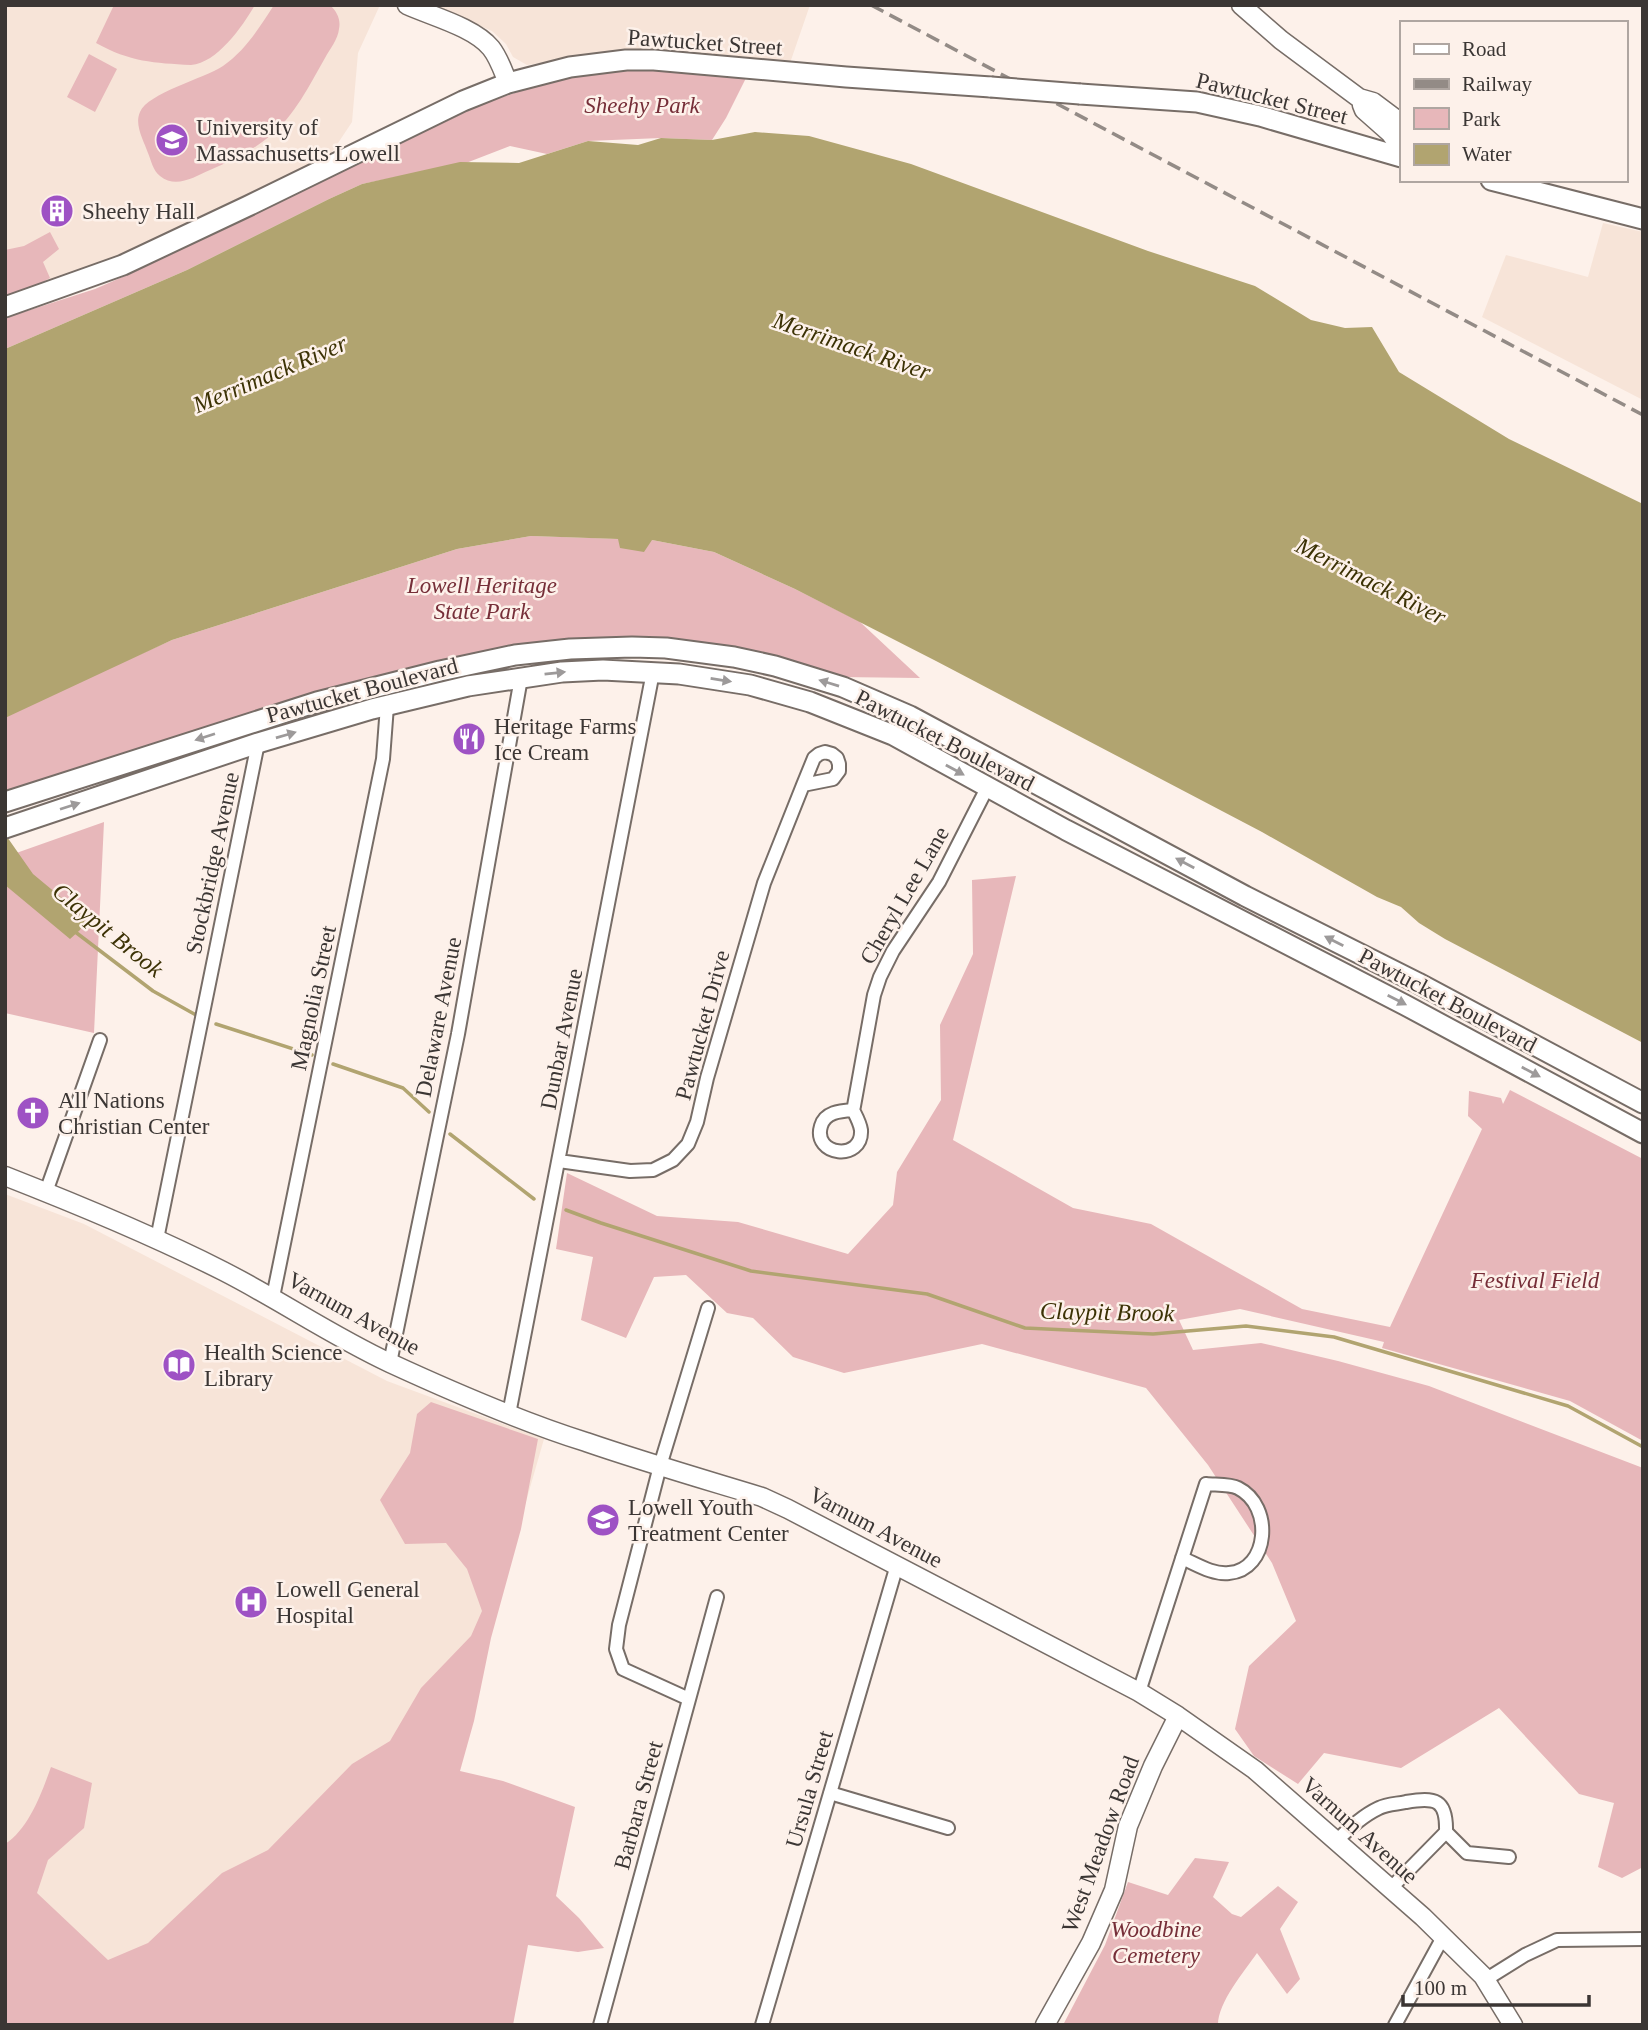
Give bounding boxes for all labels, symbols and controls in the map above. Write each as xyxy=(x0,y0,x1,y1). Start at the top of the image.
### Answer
legend xyxy=(1400,21,1627,182)
street label: Pawtucket Street xyxy=(627,25,784,60)
text: Road xyxy=(1462,37,1507,61)
street label: Pawtucket Street xyxy=(1194,68,1351,130)
text: Railway xyxy=(1462,72,1532,96)
park label: Sheehy Park xyxy=(584,93,701,118)
text: Park xyxy=(1462,107,1501,131)
place label: University of Massachusetts Lowell xyxy=(196,115,400,166)
school or university icon: University of Massachusetts Lowell xyxy=(153,121,191,159)
text: Water xyxy=(1462,142,1512,166)
building icon: Sheehy Hall xyxy=(38,192,76,230)
place label: Sheehy Hall xyxy=(82,199,195,224)
water label: Merrimack River xyxy=(769,307,935,385)
water label: Merrimack River xyxy=(188,330,351,419)
water label: Merrimack River xyxy=(1291,532,1451,630)
park label: Lowell Heritage State Park xyxy=(406,573,557,624)
street label: Pawtucket Boulevard xyxy=(264,653,461,728)
one-way arrow xyxy=(544,668,566,679)
one-way arrow xyxy=(710,675,732,686)
one-way arrow xyxy=(819,677,840,687)
street label: Pawtucket Boulevard xyxy=(851,685,1039,797)
place label: Heritage Farms Ice Cream xyxy=(494,714,636,765)
restaurant icon: Heritage Farms Ice Cream xyxy=(450,720,488,758)
one-way arrow xyxy=(276,729,297,739)
one-way arrow xyxy=(195,732,216,743)
one-way arrow xyxy=(945,764,965,776)
street label: Stockbridge Avenue xyxy=(181,770,244,956)
one-way arrow xyxy=(59,800,80,810)
street label: Cheryl Lee Lane xyxy=(855,822,954,968)
one-way arrow xyxy=(1175,858,1195,869)
water label: Claypit Brook xyxy=(48,878,169,983)
street label: Magnolia Street xyxy=(286,923,341,1073)
street label: Delaware Avenue xyxy=(411,935,466,1099)
one-way arrow xyxy=(1324,935,1344,946)
street label: Pawtucket Boulevard xyxy=(1355,943,1541,1058)
street label: Pawtucket Drive xyxy=(670,948,734,1103)
street label: Dunbar Avenue xyxy=(536,966,587,1112)
one-way arrow xyxy=(1387,995,1407,1006)
one-way arrow xyxy=(1521,1066,1541,1077)
place label: All Nations Christian Center xyxy=(58,1088,210,1139)
church icon: All Nations Christian Center xyxy=(14,1094,52,1132)
street label: Varnum Avenue xyxy=(283,1267,424,1360)
park label: Festival Field xyxy=(1470,1268,1600,1293)
water label: Claypit Brook xyxy=(1040,1298,1175,1326)
place label: Health Science Library xyxy=(204,1340,343,1391)
library icon: Health Science Library xyxy=(160,1346,198,1384)
street label: Varnum Avenue xyxy=(805,1482,947,1573)
place label: Lowell Youth Treatment Center xyxy=(628,1495,789,1546)
school or university icon: Lowell Youth Treatment Center xyxy=(584,1501,622,1539)
place label: Lowell General Hospital xyxy=(276,1577,420,1628)
hospital icon: Lowell General Hospital xyxy=(232,1583,270,1621)
street label: Ursula Street xyxy=(781,1727,838,1851)
street label: Barbara Street xyxy=(609,1737,668,1872)
street label: West Meadow Road xyxy=(1057,1752,1144,1936)
street label: Varnum Avenue xyxy=(1297,1772,1423,1889)
park label: Woodbine Cemetery xyxy=(1110,1917,1202,1968)
scale bar xyxy=(1403,1964,1588,2008)
text: 100 m xyxy=(1414,1976,1467,2000)

